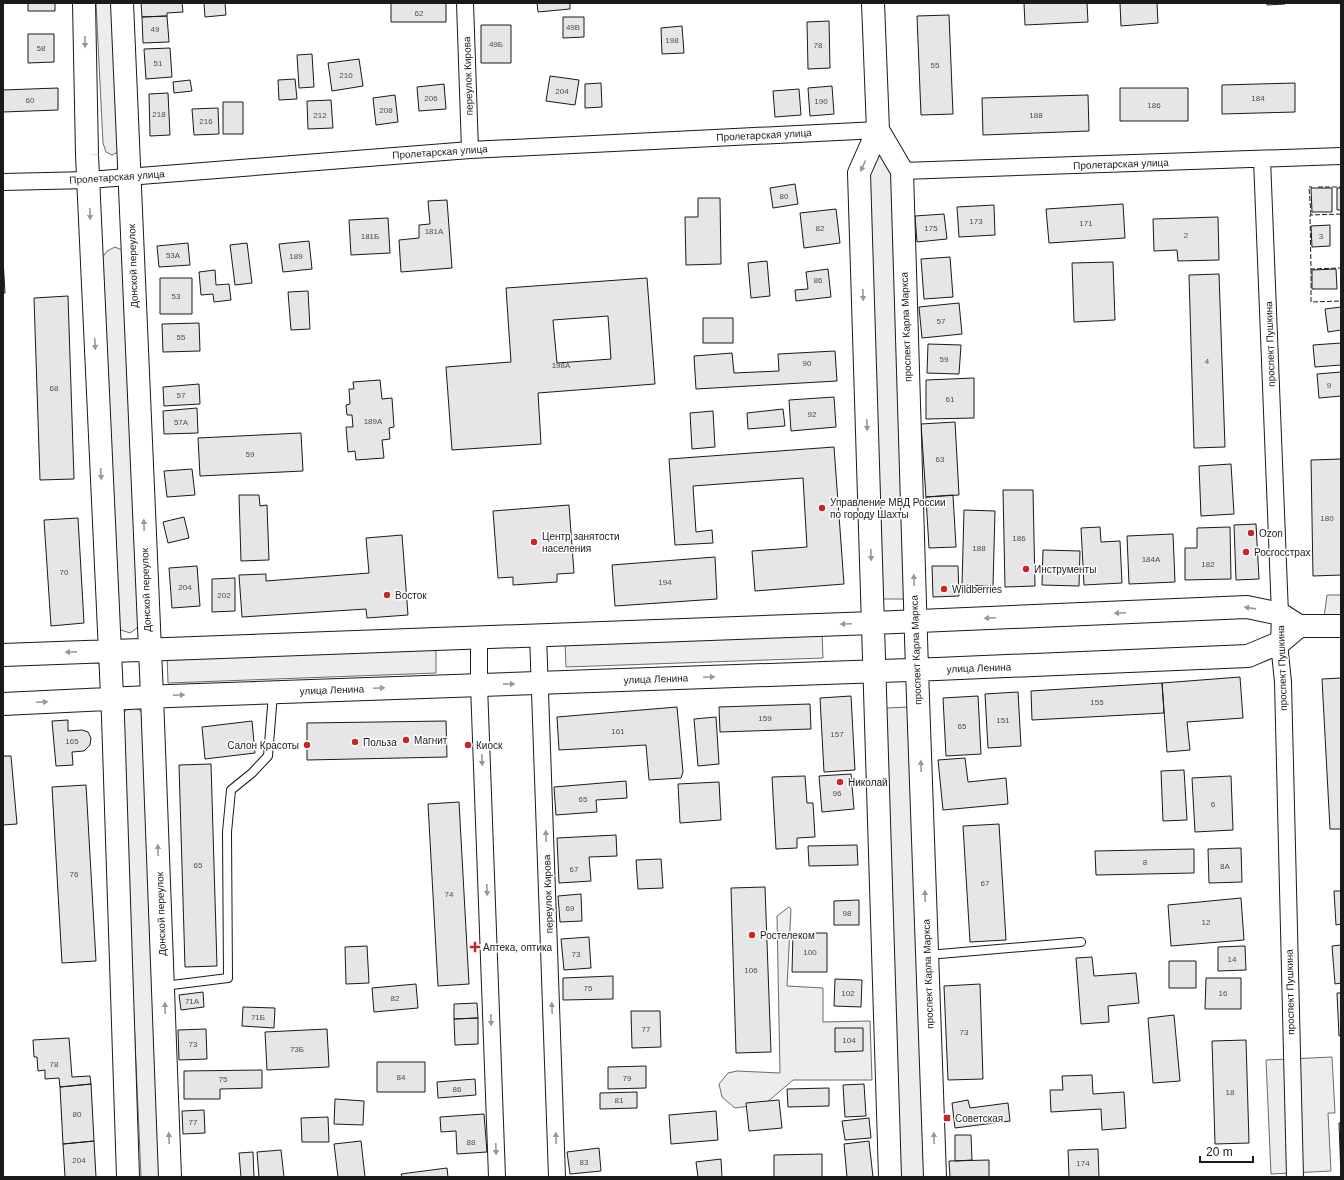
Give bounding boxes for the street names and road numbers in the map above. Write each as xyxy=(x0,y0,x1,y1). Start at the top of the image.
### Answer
street label: переулок Кирова xyxy=(461,36,475,116)
street label: Пролетарская улица xyxy=(716,127,812,143)
street label: Пролетарская улица xyxy=(392,143,488,161)
street label: Пролетарская улица xyxy=(1073,157,1169,171)
street label: Пролетарская улица xyxy=(69,168,165,186)
street label: Донской переулок xyxy=(126,223,140,308)
street label: проспект Карла Маркса xyxy=(899,272,913,382)
street label: проспект Пушкина xyxy=(1263,301,1277,387)
street label: Донской переулок xyxy=(139,547,153,632)
street label: проспект Карла Маркса xyxy=(909,595,923,705)
street label: проспект Пушкина xyxy=(1275,625,1289,711)
street label: улица Ленина xyxy=(947,661,1012,675)
street label: улица Ленина xyxy=(624,672,689,686)
street label: улица Ленина xyxy=(300,683,365,697)
street label: переулок Кирова xyxy=(541,854,555,934)
street label: Донской переулок xyxy=(154,871,168,956)
street label: проспект Карла Маркса xyxy=(921,919,935,1029)
street label: проспект Пушкина xyxy=(1284,949,1296,1035)

